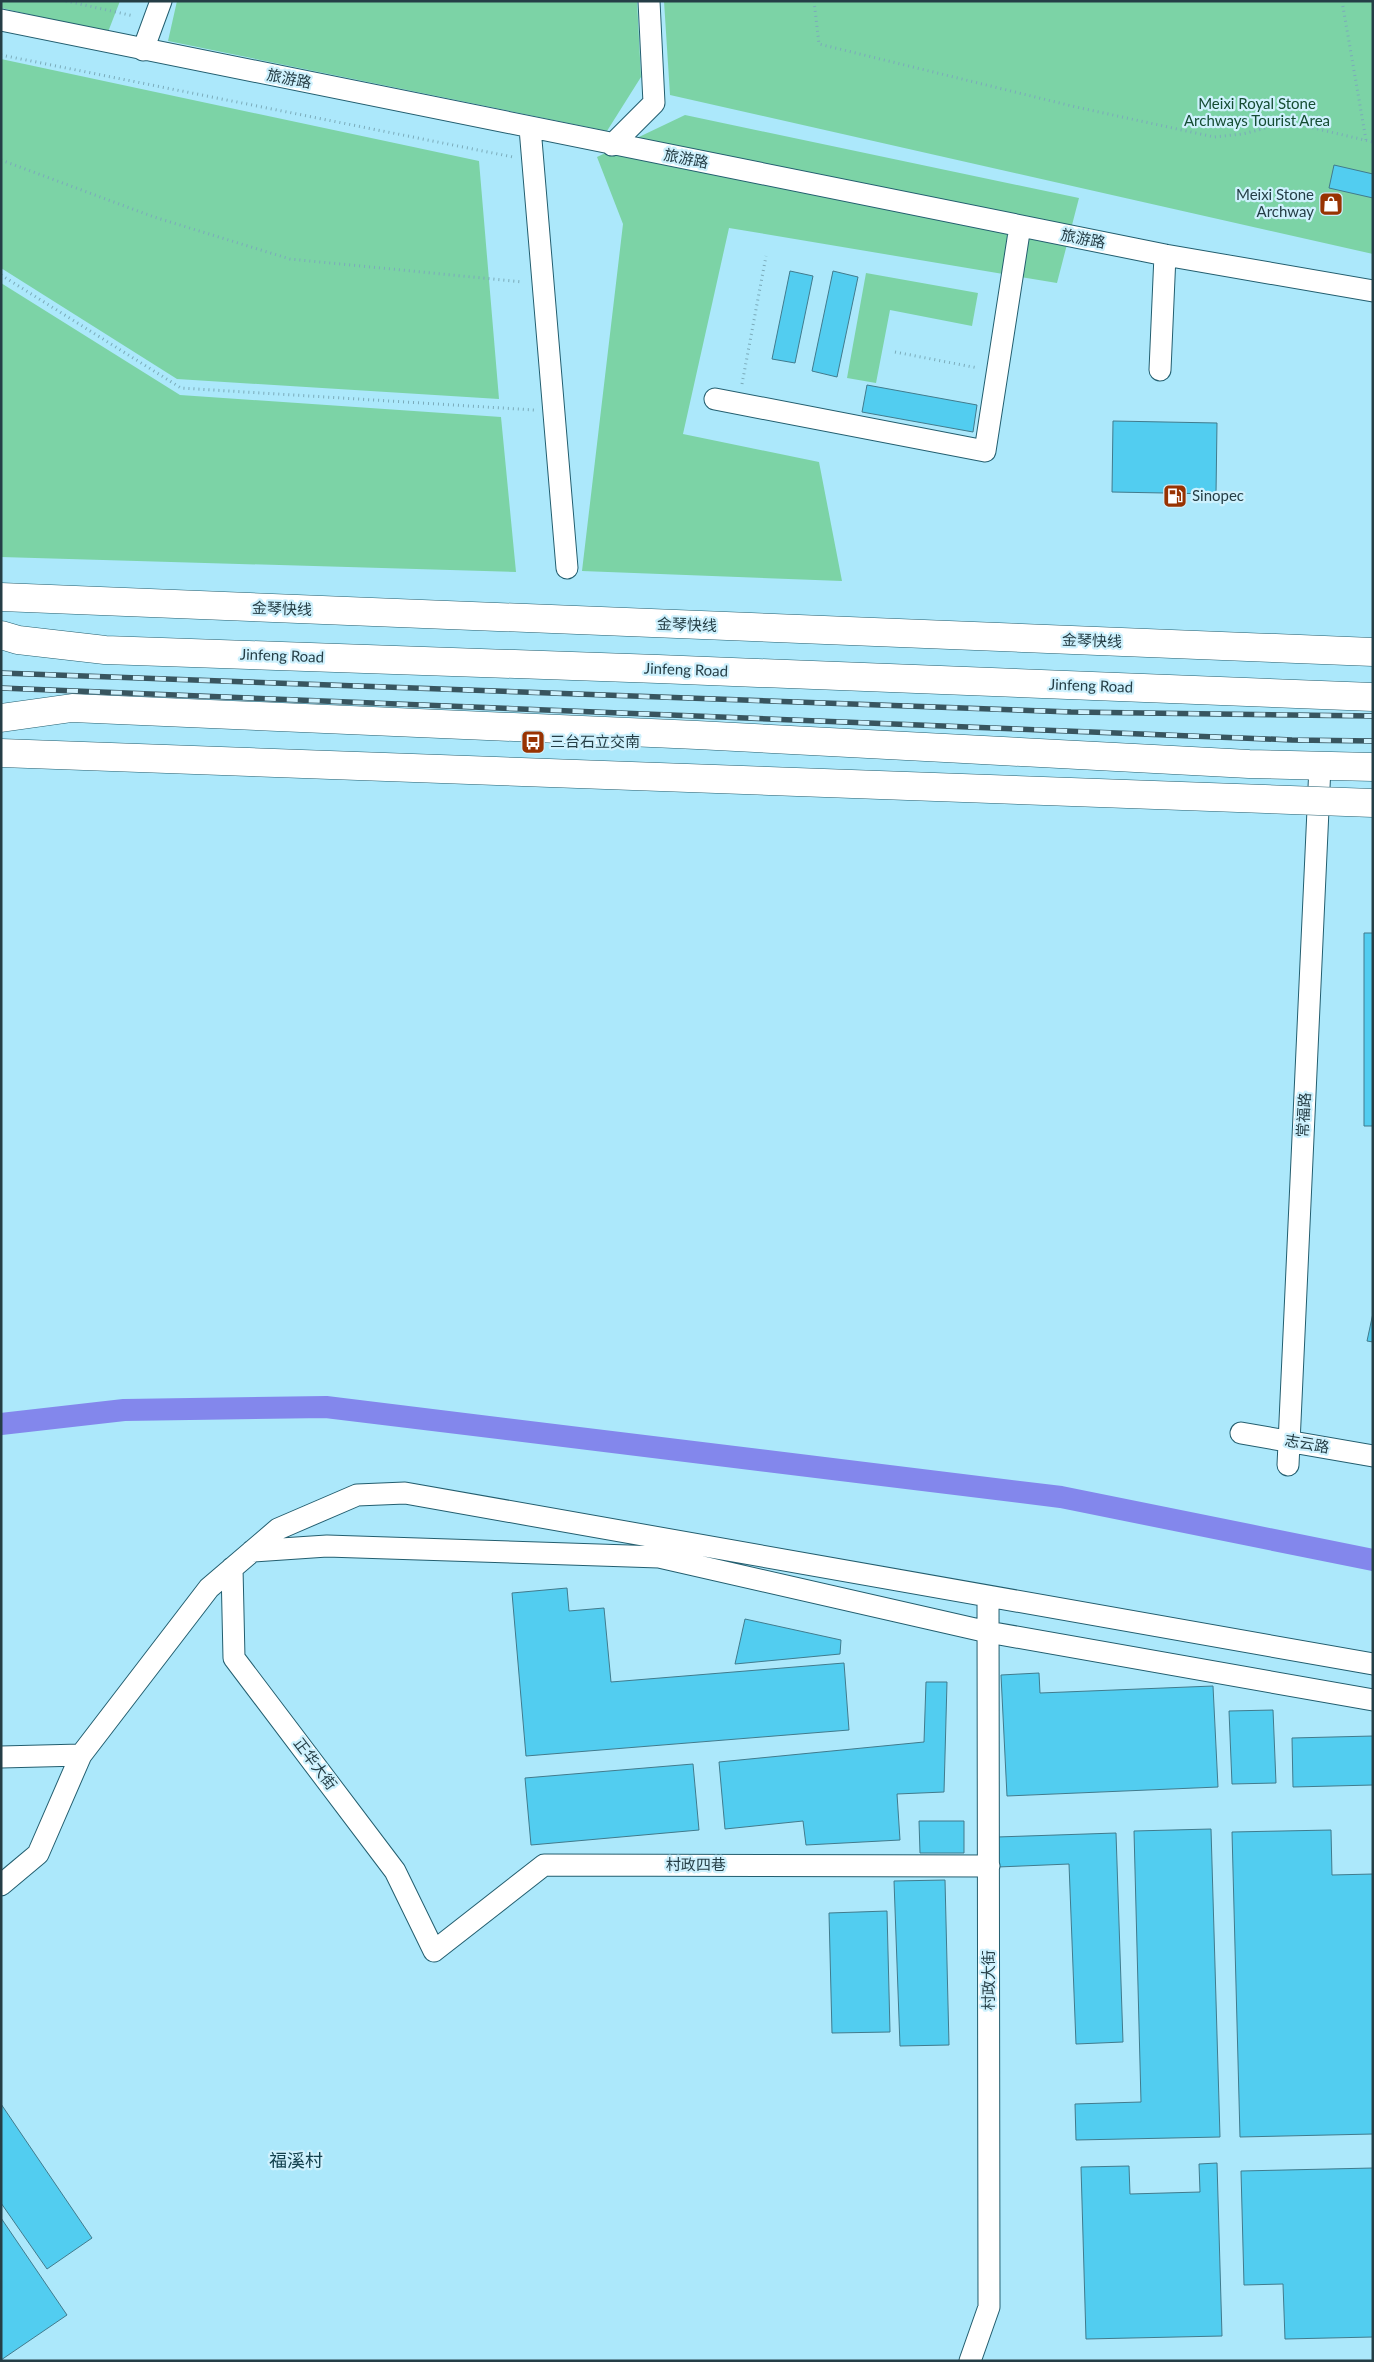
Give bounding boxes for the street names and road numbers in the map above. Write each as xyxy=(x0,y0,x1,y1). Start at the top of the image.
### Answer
street label: 旅游路 xyxy=(265,65,313,91)
street label: 旅游路 xyxy=(662,145,710,171)
street label: 旅游路 xyxy=(1059,225,1107,251)
street label: 金琴快线 xyxy=(252,598,312,618)
street label: 金琴快线 xyxy=(657,614,717,634)
street label: 金琴快线 xyxy=(1062,630,1122,650)
street label: Jinfeng Road xyxy=(240,645,324,665)
street label: Jinfeng Road xyxy=(644,659,728,679)
street label: Jinfeng Road xyxy=(1049,675,1133,695)
street label: 常福路 xyxy=(1293,1092,1313,1138)
street label: 志云路 xyxy=(1283,1430,1331,1456)
street label: 正华大街 xyxy=(291,1734,341,1793)
street label: 村政四巷 xyxy=(666,1855,726,1873)
street label: 村政大街 xyxy=(979,1950,997,2010)

